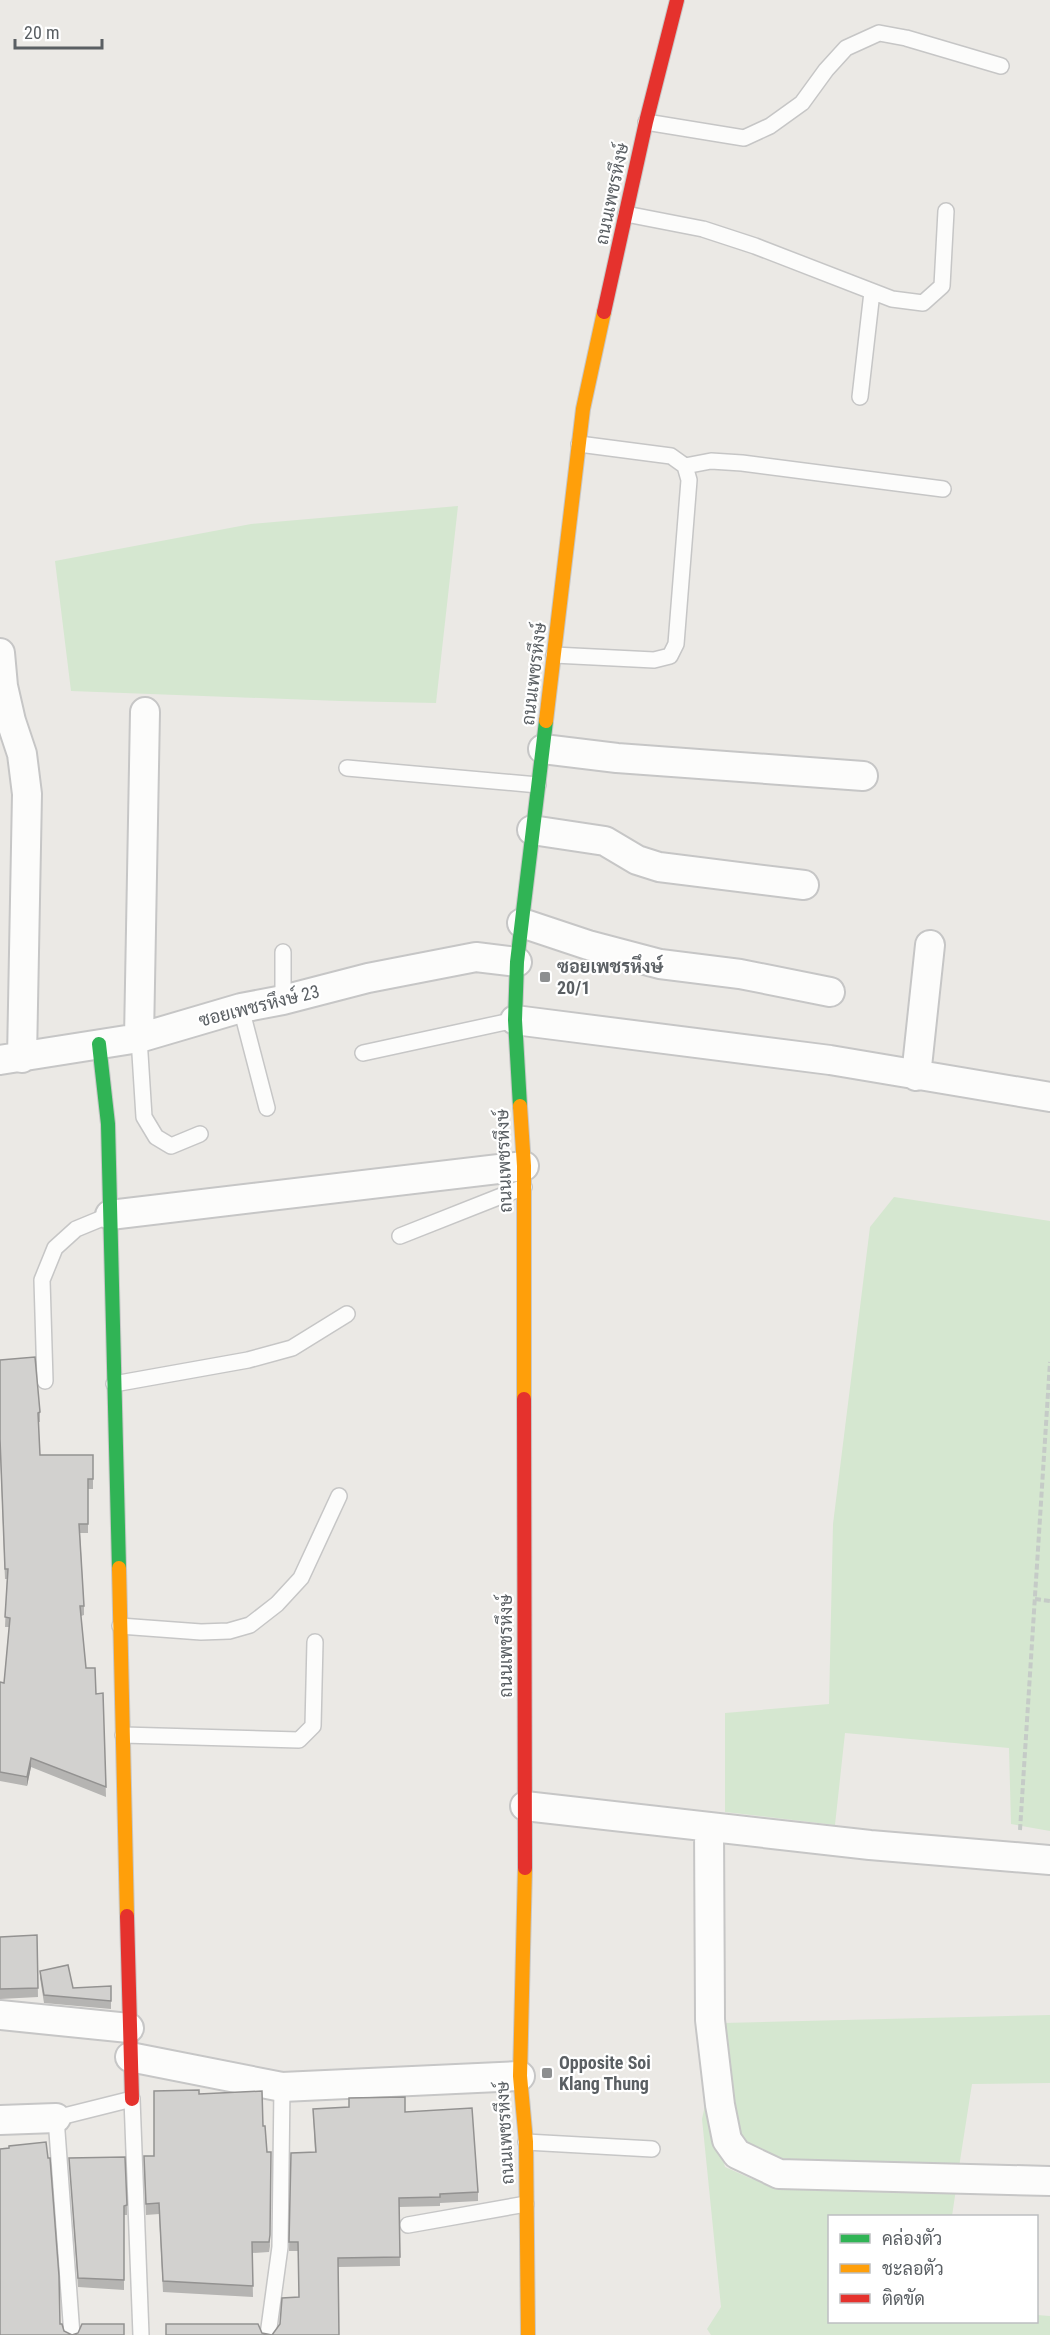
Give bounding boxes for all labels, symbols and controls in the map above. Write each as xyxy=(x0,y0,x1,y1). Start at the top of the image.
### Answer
scale bar xyxy=(15,12,102,50)
text: 20 m xyxy=(24,22,59,43)
street label: ถนนเพชรหึงษ์ xyxy=(589,140,633,247)
street label: ถนนเพชรหึงษ์ xyxy=(515,620,550,727)
place label: ซอยเพชรหึงษ์ 20/1 xyxy=(557,954,665,998)
marker: ซอยเพชรหึงษ์ 20/1 xyxy=(538,970,552,984)
street label: ซอยเพชรหึงษ์ 23 xyxy=(196,978,321,1031)
street label: ถนนเพชรหึงษ์ xyxy=(489,1108,516,1213)
street label: ถนนเพชรหึงษ์ xyxy=(493,1594,516,1698)
place label: Opposite Soi Klang Thung xyxy=(559,2052,651,2094)
marker: Opposite Soi Klang Thung xyxy=(540,2066,554,2080)
street label: ถนนเพชรหึงษ์ xyxy=(489,2080,518,2185)
legend xyxy=(828,2215,1038,2323)
text: คล่องตัว xyxy=(882,2227,942,2249)
text: ชะลอตัว xyxy=(882,2258,944,2279)
text: ติดขัด xyxy=(882,2288,925,2309)

